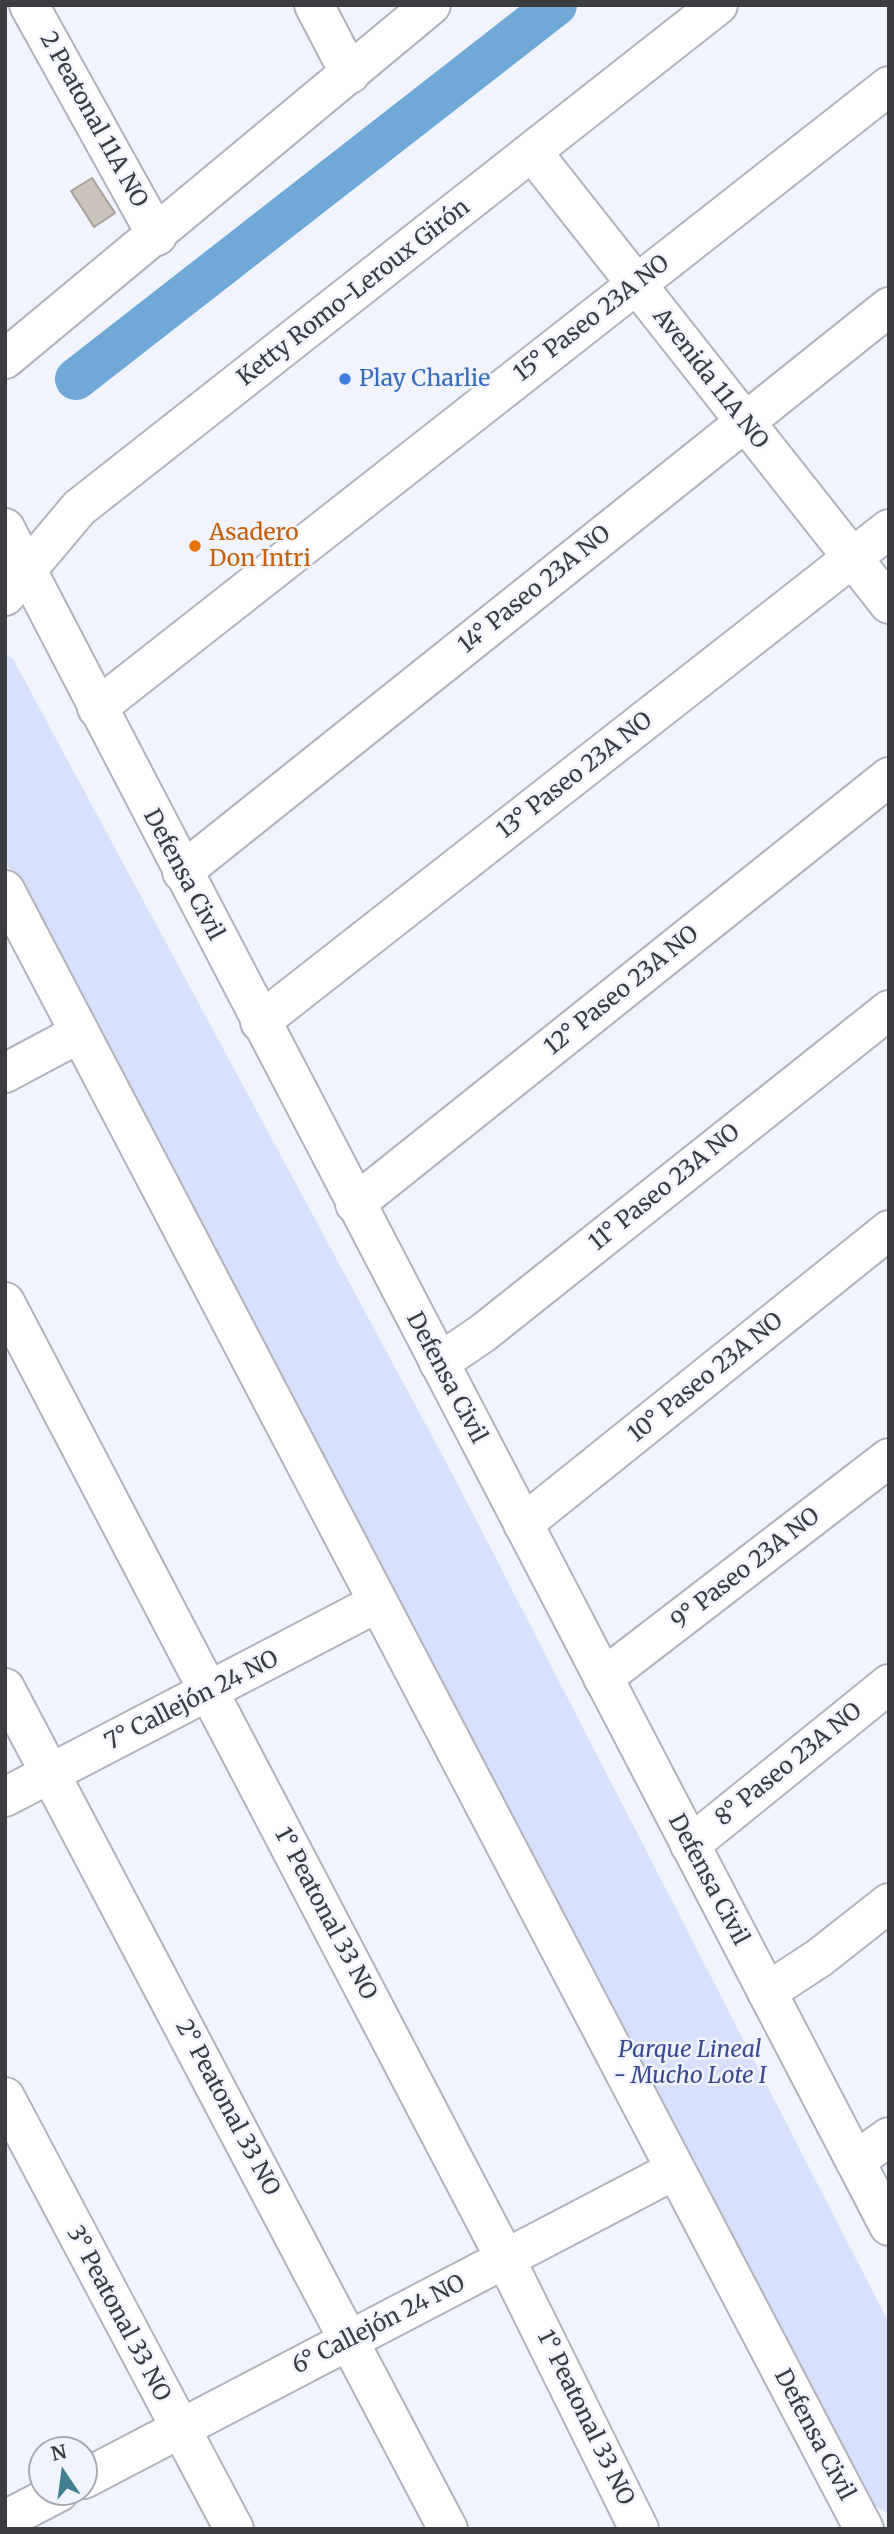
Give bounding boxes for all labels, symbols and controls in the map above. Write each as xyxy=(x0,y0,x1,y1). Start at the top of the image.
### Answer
street label: 2 Peatonal 11A NO xyxy=(33,27,153,213)
street label: Ketty Romo-Leroux Girón xyxy=(233,194,475,392)
street label: 15° Paseo 23A NO xyxy=(509,250,675,388)
street label: Avenida 11A NO xyxy=(647,303,773,455)
place label: Play Charlie xyxy=(359,365,490,393)
marker: Play Charlie xyxy=(337,371,353,387)
place label: Asadero Don Intri xyxy=(209,519,311,573)
street label: 14° Paseo 23A NO xyxy=(453,520,617,660)
marker: Asadero Don Intri xyxy=(187,538,203,554)
street label: 13° Paseo 23A NO xyxy=(492,707,658,845)
street label: Defensa Civil xyxy=(137,805,229,945)
street label: 12° Paseo 23A NO xyxy=(539,920,705,1062)
street label: 11° Paseo 23A NO xyxy=(584,1119,746,1257)
street label: 10° Paseo 23A NO xyxy=(623,1307,789,1449)
street label: Defensa Civil xyxy=(400,1308,492,1448)
street label: 9° Paseo 23A NO xyxy=(666,1503,826,1635)
street label: 7° Callejón 24 NO xyxy=(101,1645,283,1757)
street label: 8° Paseo 23A NO xyxy=(710,1698,868,1832)
street label: Defensa Civil xyxy=(662,1810,754,1950)
street label: 1° Peatonal 33 NO xyxy=(268,1823,382,2005)
street label: 2° Peatonal 33 NO xyxy=(169,2015,285,2201)
park label: Parque Lineal - Mucho Lote I xyxy=(613,2036,767,2090)
street label: 3° Peatonal 33 NO xyxy=(60,2222,176,2406)
street label: 6° Callejón 24 NO xyxy=(288,2270,470,2380)
street label: 1° Peatonal 33 NO xyxy=(531,2326,639,2510)
street label: Defensa Civil xyxy=(768,2365,860,2505)
north arrow xyxy=(28,2436,98,2506)
text: N xyxy=(49,2439,69,2466)

